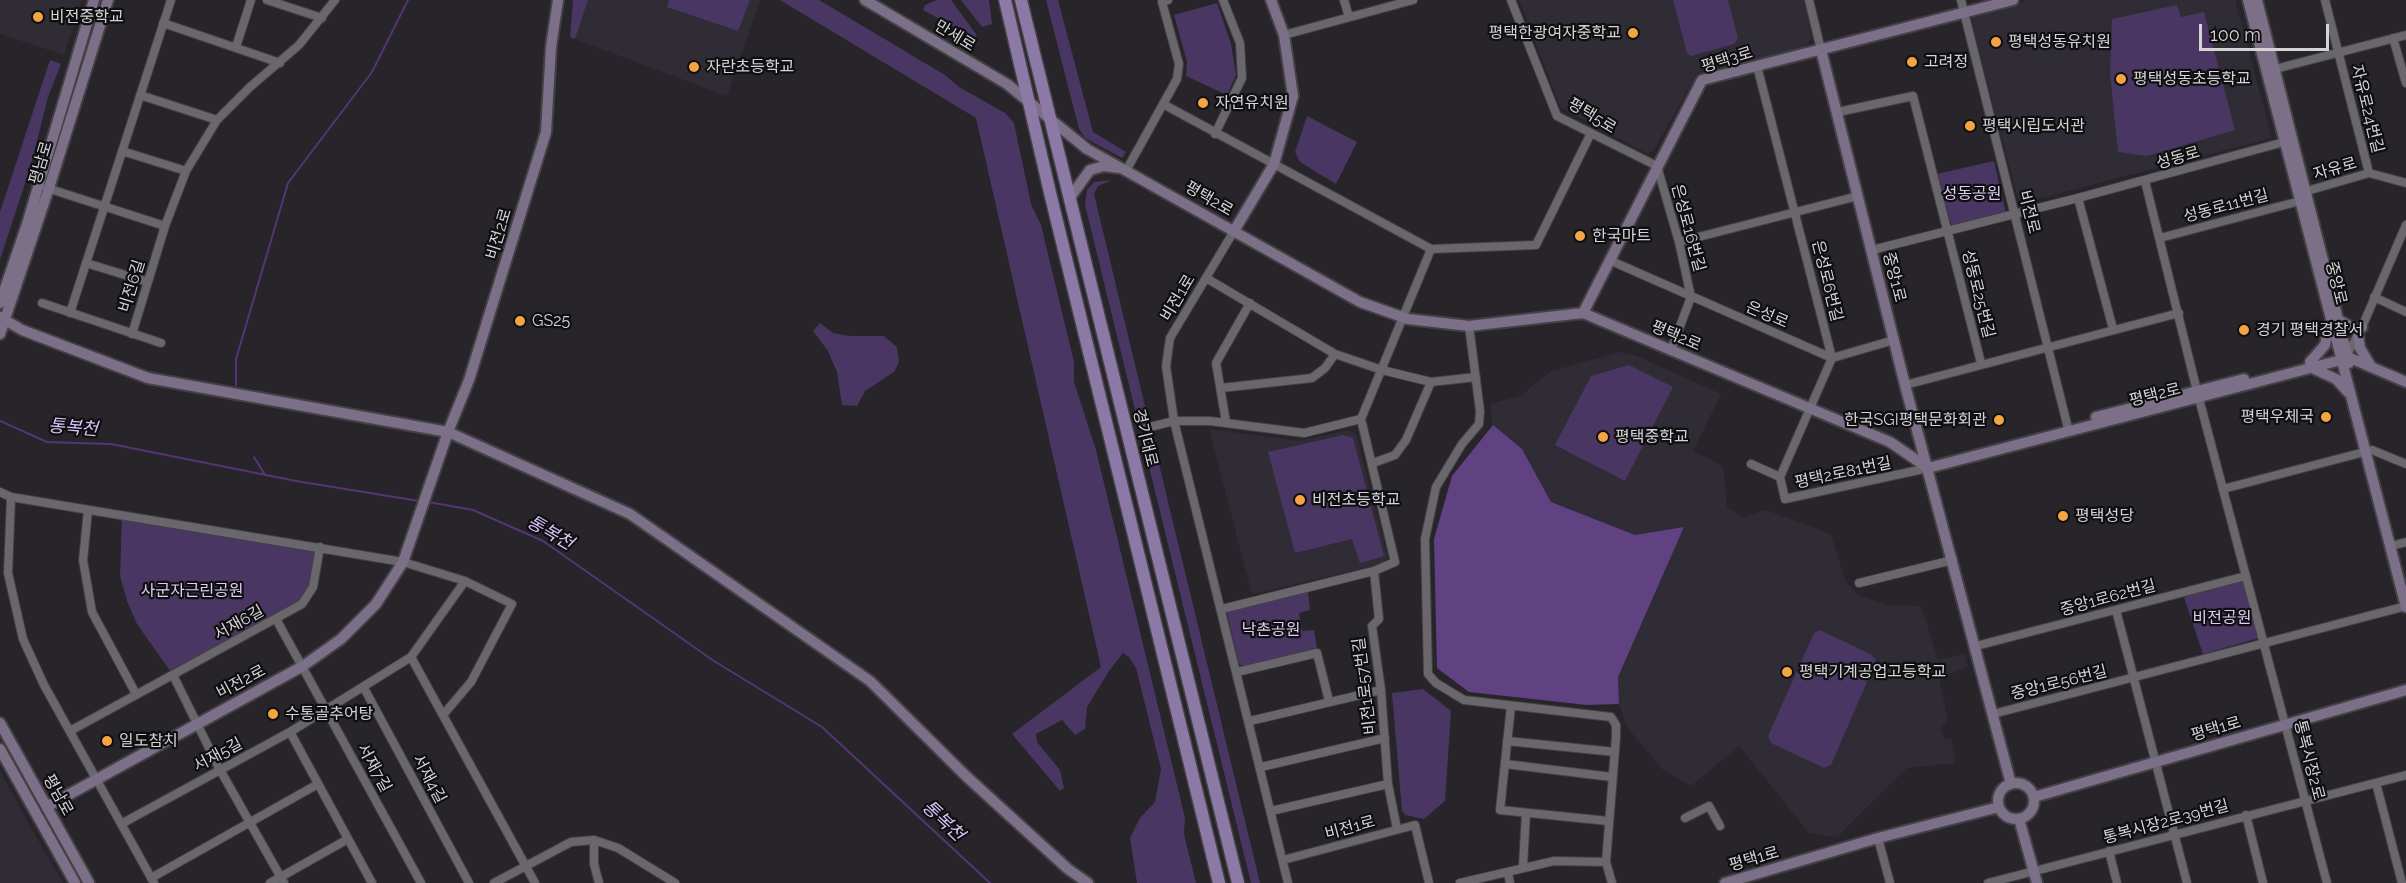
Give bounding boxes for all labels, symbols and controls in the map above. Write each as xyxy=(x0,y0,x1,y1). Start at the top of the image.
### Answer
place label: 비전중학교 xyxy=(50,7,124,27)
marker: 비전중학교 xyxy=(31,10,45,24)
scale bar xyxy=(2202,12,2332,50)
street label: 만세로 xyxy=(931,16,979,56)
place label: 평택한광여자중학교 xyxy=(1489,23,1621,43)
text: 100 m xyxy=(2210,24,2261,45)
marker: 평택한광여자중학교 xyxy=(1626,26,1640,40)
place label: 평택성동유치원 xyxy=(2008,32,2111,52)
marker: 평택성동유치원 xyxy=(1989,35,2003,49)
street label: 평택3로 xyxy=(1699,43,1755,77)
place label: 고려정 xyxy=(1924,52,1968,72)
marker: 고려정 xyxy=(1905,55,1919,69)
place label: 자란초등학교 xyxy=(706,57,794,77)
marker: 자란초등학교 xyxy=(687,60,701,74)
street label: 자유로24번길 xyxy=(2347,63,2387,155)
place label: 평택성동초등학교 xyxy=(2133,69,2251,89)
marker: 평택성동초등학교 xyxy=(2114,72,2128,86)
place label: 자연유치원 xyxy=(1215,93,1289,113)
street label: 평택5로 xyxy=(1564,94,1620,138)
marker: 자연유치원 xyxy=(1196,96,1210,110)
place label: 평택시립도서관 xyxy=(1982,116,2085,136)
marker: 평택시립도서관 xyxy=(1963,119,1977,133)
street label: 평남로 xyxy=(25,139,57,187)
street label: 성동로 xyxy=(2154,143,2202,173)
street label: 자유로 xyxy=(2311,154,2359,184)
street label: 평택2로 xyxy=(1181,178,1237,220)
street label: 은성로16번길 xyxy=(1667,182,1709,274)
park label: 성동공원 xyxy=(1943,184,2001,204)
street label: 성동로11번길 xyxy=(2181,185,2271,227)
street label: 비전로 xyxy=(2014,188,2044,236)
street label: 비전2로 xyxy=(482,206,516,262)
place label: 한국마트 xyxy=(1592,226,1651,246)
marker: 한국마트 xyxy=(1573,229,1587,243)
street label: 은성로6번길 xyxy=(1808,238,1846,324)
street label: 성동로25번길 xyxy=(1958,248,1998,340)
street label: 중앙1로 xyxy=(1879,250,1909,304)
street label: 비전6길 xyxy=(115,257,149,315)
street label: 중앙로 xyxy=(2321,259,2351,307)
street label: 비전1로 xyxy=(1157,271,1199,325)
street label: 은성로 xyxy=(1743,298,1791,332)
place label: GS25 xyxy=(532,311,570,331)
marker: GS25 xyxy=(513,314,527,328)
street label: 평택2로 xyxy=(1648,317,1704,355)
place label: 경기 평택경찰서 xyxy=(2256,320,2363,340)
marker: 경기 평택경찰서 xyxy=(2237,323,2251,337)
street label: 평택2로 xyxy=(2127,379,2183,411)
street label: 경기대로 xyxy=(1129,407,1161,469)
place label: 평택우체국 xyxy=(2240,407,2314,427)
place label: 한국SGI평택문화회관 xyxy=(1844,410,1987,430)
marker: 평택우체국 xyxy=(2319,410,2333,424)
marker: 한국SGI평택문화회관 xyxy=(1992,413,2006,427)
water label: 통복천 xyxy=(47,415,99,441)
place label: 평택중학교 xyxy=(1615,427,1689,447)
marker: 평택중학교 xyxy=(1596,430,1610,444)
street label: 평택2로81번길 xyxy=(1793,453,1893,493)
place label: 비전초등학교 xyxy=(1312,490,1400,510)
marker: 비전초등학교 xyxy=(1293,493,1307,507)
place label: 평택성당 xyxy=(2075,506,2134,526)
marker: 평택성당 xyxy=(2056,509,2070,523)
water label: 통복천 xyxy=(523,511,577,555)
street label: 중앙1로62번길 xyxy=(2058,576,2158,620)
park label: 사군자근린공원 xyxy=(140,581,244,601)
street label: 서재6길 xyxy=(211,602,267,644)
park label: 비전공원 xyxy=(2193,608,2251,628)
park label: 낙촌공원 xyxy=(1242,620,1300,640)
street label: 비전1로57번길 xyxy=(1350,636,1380,736)
street label: 비전2로 xyxy=(213,661,269,703)
place label: 평택기계공업고등학교 xyxy=(1799,662,1946,682)
street label: 중앙1로56번길 xyxy=(2009,662,2109,704)
marker: 평택기계공업고등학교 xyxy=(1780,665,1794,679)
place label: 수통골추어탕 xyxy=(285,704,373,724)
marker: 수통골추어탕 xyxy=(266,707,280,721)
street label: 평택1로 xyxy=(2189,713,2243,745)
street label: 통복시장2로 xyxy=(2290,718,2328,802)
place label: 일도참치 xyxy=(119,731,178,751)
marker: 일도참치 xyxy=(100,734,114,748)
street label: 서재5길 xyxy=(190,734,246,776)
street label: 서재7길 xyxy=(353,740,395,796)
street label: 서재4길 xyxy=(408,751,450,807)
street label: 평남로 xyxy=(39,771,77,819)
water label: 통복천 xyxy=(917,796,969,846)
street label: 통복시장2로39번길 xyxy=(2101,796,2231,848)
street label: 비전1로 xyxy=(1323,812,1377,844)
street label: 평택1로 xyxy=(1727,843,1781,875)

